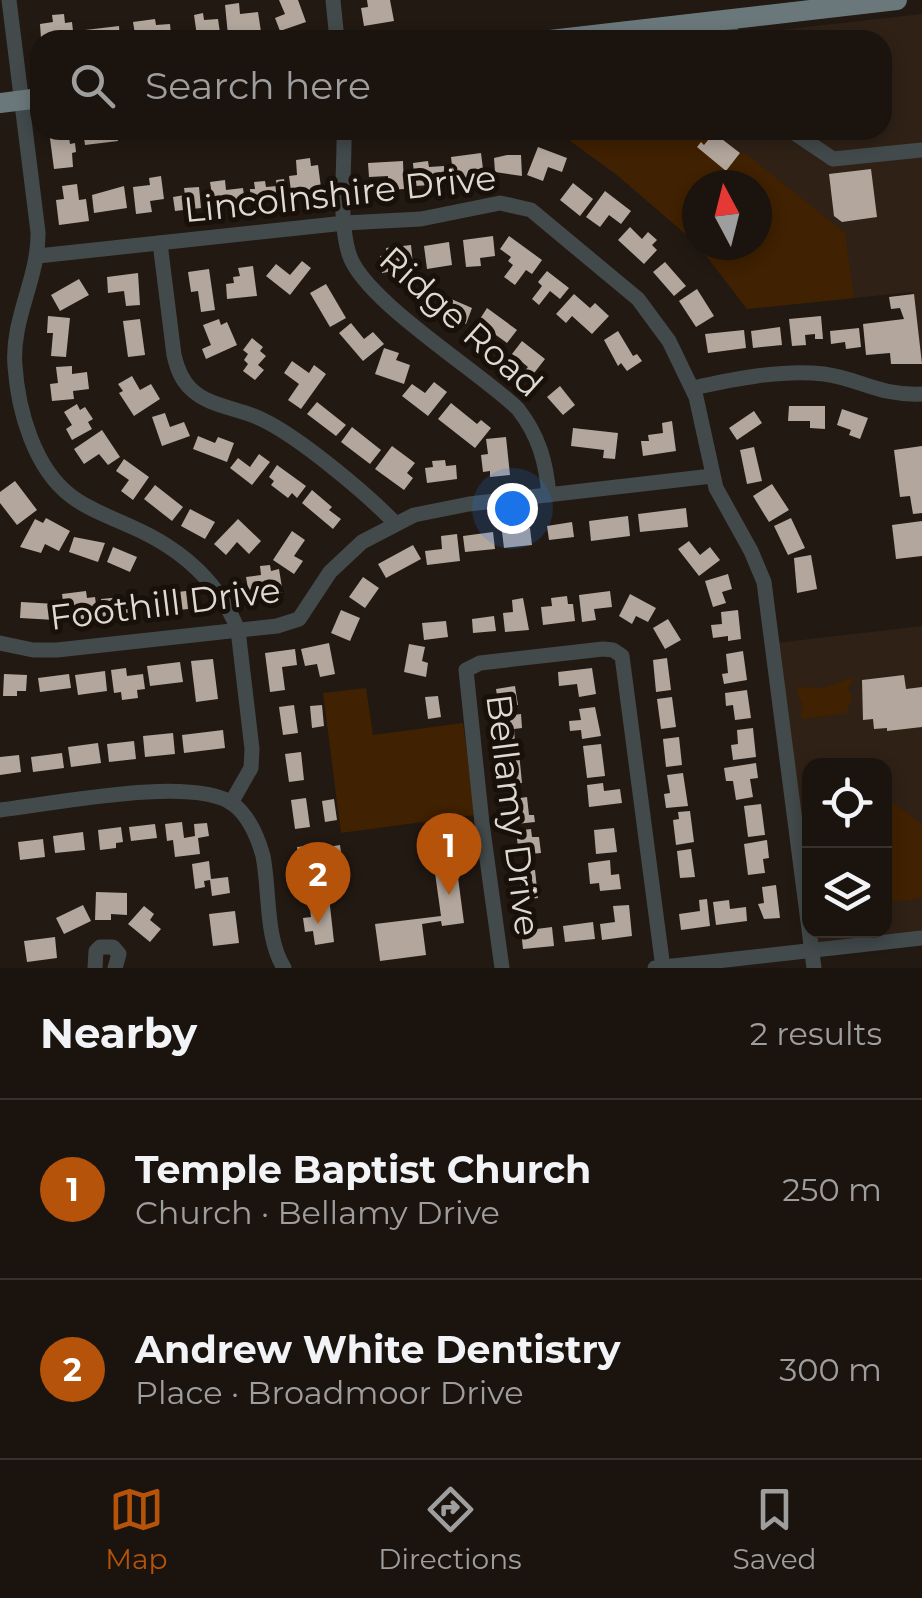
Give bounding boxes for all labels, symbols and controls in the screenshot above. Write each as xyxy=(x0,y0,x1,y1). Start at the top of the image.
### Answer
search box xyxy=(30,30,892,140)
icon: search xyxy=(65,58,120,113)
text: Search here xyxy=(145,62,371,109)
street label: Lincolnshire Drive xyxy=(182,156,498,231)
north arrow xyxy=(682,170,772,260)
street label: Ridge Road xyxy=(371,237,552,406)
your location xyxy=(487,483,538,534)
street label: Foothill Drive xyxy=(47,568,283,639)
street label: Bellamy Drive xyxy=(477,692,550,938)
map controls xyxy=(802,758,892,938)
button: locate xyxy=(802,758,892,848)
pin: 1 xyxy=(416,812,482,895)
pin: 2 xyxy=(286,842,350,924)
button: layers xyxy=(802,848,892,938)
text: Nearby xyxy=(40,1007,197,1059)
text: 2 results xyxy=(750,1014,882,1053)
text: Temple Baptist Church xyxy=(135,1146,591,1193)
text: 1 xyxy=(66,1170,79,1209)
text: 250 m xyxy=(782,1170,882,1209)
text: Church · Bellamy Drive xyxy=(135,1193,500,1232)
text: Andrew White Dentistry xyxy=(135,1326,621,1373)
text: 2 xyxy=(63,1350,82,1389)
text: 300 m xyxy=(779,1350,882,1389)
text: Place · Broadmoor Drive xyxy=(135,1373,524,1412)
tab: Map xyxy=(105,1482,168,1576)
tab: Directions xyxy=(378,1482,522,1576)
tab: Saved xyxy=(732,1482,817,1576)

